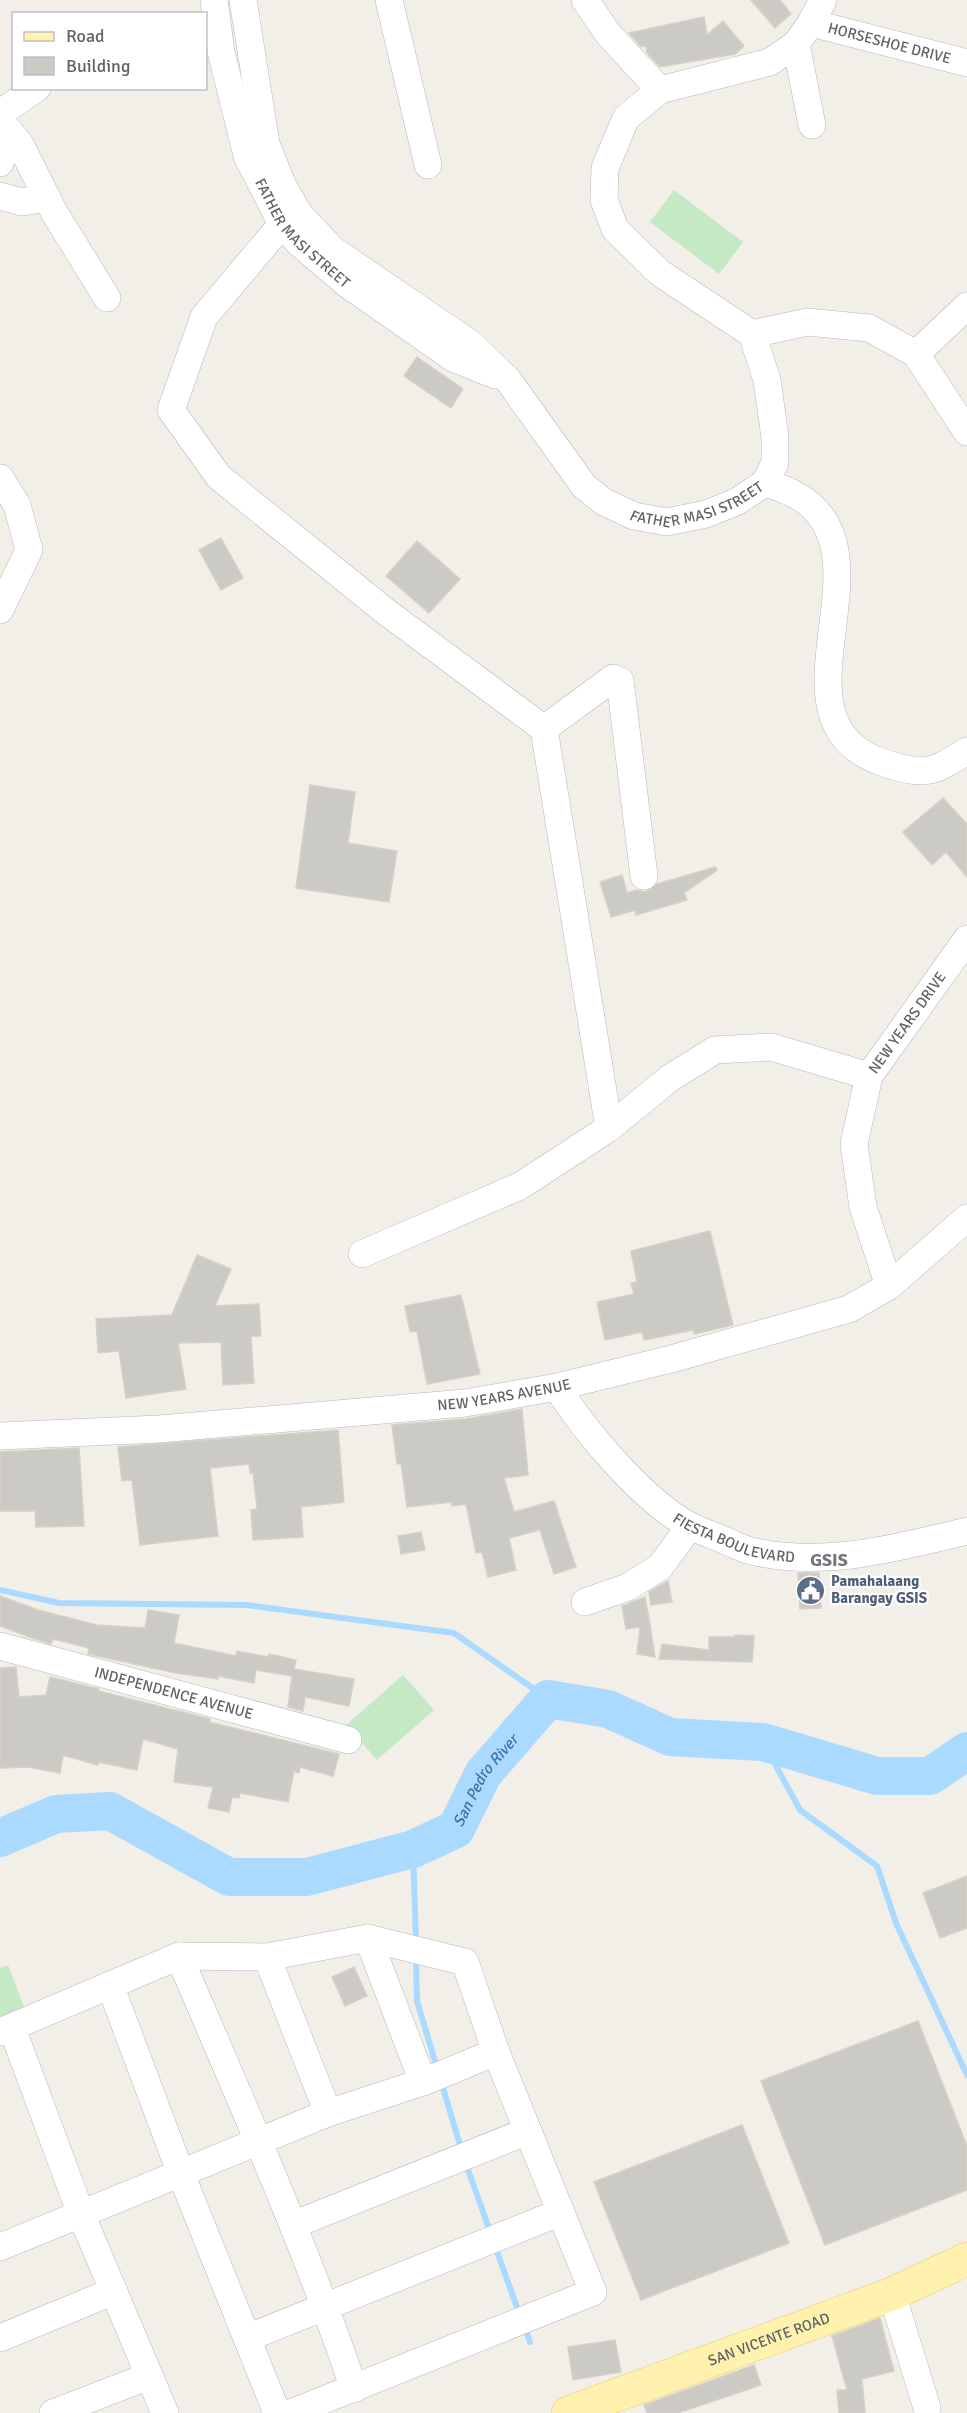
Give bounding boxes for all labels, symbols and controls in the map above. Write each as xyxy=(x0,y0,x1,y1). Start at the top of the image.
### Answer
legend xyxy=(12,12,207,90)
street label: HORSESHOE DRIVE xyxy=(826,19,953,68)
text: Road xyxy=(66,25,105,47)
text: Building xyxy=(66,55,130,77)
street label: FATHER MASI STREET xyxy=(251,175,354,292)
street label: FATHER MASI STREET xyxy=(627,477,767,532)
street label: NEW YEARS DRIVE xyxy=(865,968,950,1077)
street label: NEW YEARS AVENUE xyxy=(437,1375,573,1414)
street label: FIESTA BOULEVARD xyxy=(670,1509,795,1566)
district label: GSIS xyxy=(810,1549,848,1571)
place label: Pamahalaang Barangay GSIS xyxy=(831,1572,927,1607)
public building icon: Pamahalaang Barangay GSIS xyxy=(794,1574,826,1606)
street label: INDEPENDENCE AVENUE xyxy=(92,1663,255,1723)
water label: San Pedro River xyxy=(449,1729,524,1830)
street label: SAN VICENTE ROAD xyxy=(705,2309,832,2370)

